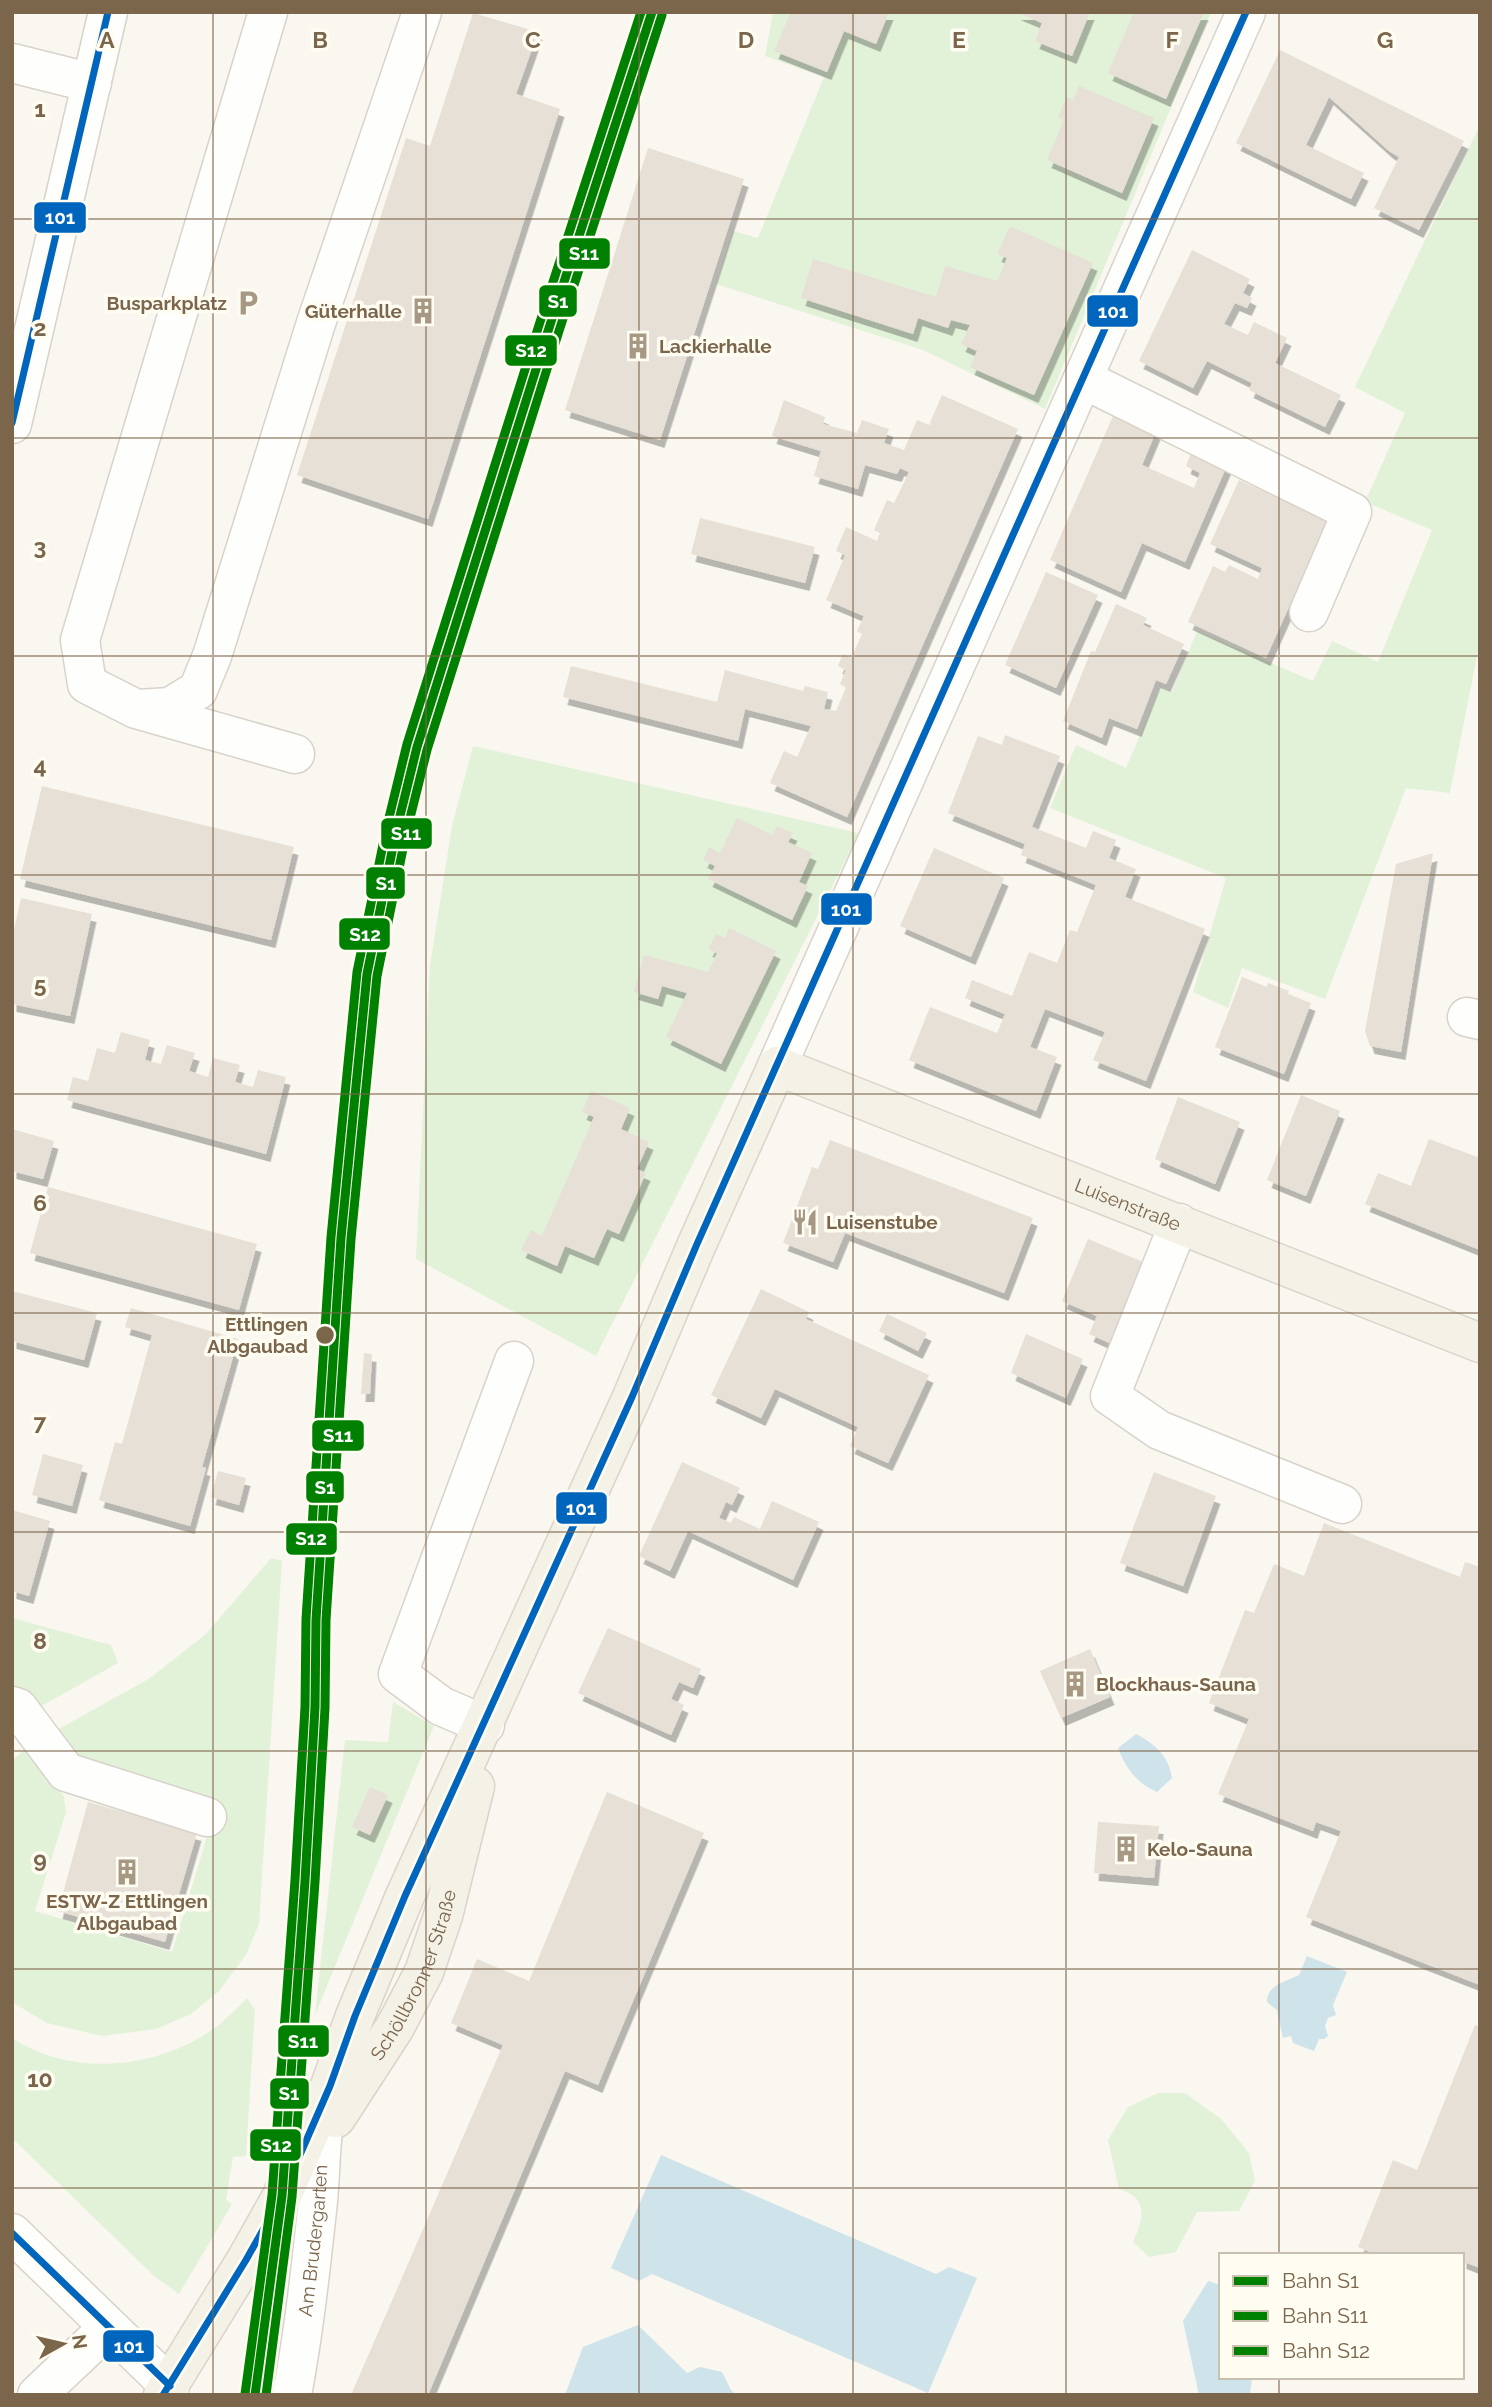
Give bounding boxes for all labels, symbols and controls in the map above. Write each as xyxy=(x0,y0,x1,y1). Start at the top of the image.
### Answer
text: A xyxy=(99,26,115,53)
text: B xyxy=(312,26,328,53)
text: C xyxy=(525,26,541,53)
text: D xyxy=(738,26,754,53)
text: E xyxy=(952,26,966,53)
text: F xyxy=(1165,26,1179,53)
text: G xyxy=(1377,26,1393,53)
text: 1 xyxy=(34,95,46,122)
line badge: 101 xyxy=(33,201,87,234)
text: 101 xyxy=(45,206,75,228)
line badge: S11 xyxy=(558,237,611,270)
text: S11 xyxy=(569,242,599,264)
line badge: S1 xyxy=(538,284,578,318)
parking icon: Busparkplatz xyxy=(233,288,263,318)
text: S1 xyxy=(547,290,569,312)
place label: Busparkplatz xyxy=(107,292,227,314)
line badge: 101 xyxy=(1086,294,1139,328)
building icon: Güterhalle xyxy=(408,296,438,326)
place label: Güterhalle xyxy=(305,300,402,322)
text: 101 xyxy=(1098,300,1128,322)
text: 2 xyxy=(34,314,46,341)
building icon: Lackierhalle xyxy=(623,331,653,361)
line badge: S12 xyxy=(504,334,558,367)
place label: Lackierhalle xyxy=(659,335,772,357)
text: S12 xyxy=(515,339,547,361)
text: 3 xyxy=(34,533,46,560)
text: 4 xyxy=(33,752,47,779)
line badge: S11 xyxy=(380,817,433,850)
text: S11 xyxy=(391,822,421,844)
line badge: S1 xyxy=(365,866,406,900)
text: S1 xyxy=(375,872,397,894)
line badge: 101 xyxy=(820,892,873,926)
text: 101 xyxy=(831,898,861,920)
line badge: S12 xyxy=(338,917,391,951)
text: S12 xyxy=(349,923,381,945)
text: 5 xyxy=(34,971,47,998)
street label: Luisenstraße xyxy=(1072,1173,1184,1235)
text: 6 xyxy=(33,1189,47,1216)
restaurant icon: Luisenstube xyxy=(790,1207,820,1237)
place label: Luisenstube xyxy=(826,1211,938,1233)
place label: Ettlingen Albgaubad xyxy=(207,1313,308,1357)
marker: Ettlingen Albgaubad xyxy=(314,1324,336,1346)
text: 7 xyxy=(34,1408,47,1435)
line badge: S11 xyxy=(311,1419,365,1452)
text: S11 xyxy=(323,1424,353,1446)
line badge: S1 xyxy=(305,1470,345,1504)
text: S1 xyxy=(314,1476,336,1498)
line badge: 101 xyxy=(555,1491,608,1525)
text: 101 xyxy=(566,1497,596,1519)
line badge: S12 xyxy=(285,1522,338,1556)
text: S12 xyxy=(295,1527,327,1549)
text: 8 xyxy=(33,1627,47,1654)
building icon: Blockhaus-Sauna xyxy=(1060,1669,1090,1699)
place label: Blockhaus-Sauna xyxy=(1096,1673,1256,1695)
building icon: Kelo-Sauna xyxy=(1111,1834,1141,1864)
place label: Kelo-Sauna xyxy=(1147,1838,1253,1860)
text: 9 xyxy=(33,1846,47,1873)
building icon: ESTW-Z Ettlingen Albgaubad xyxy=(112,1857,142,1887)
street label: Schöllbronner Straße xyxy=(366,1887,460,2064)
place label: ESTW-Z Ettlingen Albgaubad xyxy=(46,1890,208,1934)
line badge: S11 xyxy=(277,2024,330,2058)
text: S11 xyxy=(288,2030,318,2052)
text: 10 xyxy=(27,2065,53,2092)
line badge: S1 xyxy=(269,2077,310,2110)
text: S1 xyxy=(278,2082,300,2104)
line badge: S12 xyxy=(249,2128,302,2162)
text: S12 xyxy=(260,2134,292,2156)
street label: Am Brudergarten xyxy=(294,2164,331,2318)
legend xyxy=(1219,2253,1464,2379)
text: Bahn S1 xyxy=(1282,2268,1359,2293)
text: Bahn S11 xyxy=(1282,2303,1368,2328)
north arrow xyxy=(28,2309,98,2379)
line badge: 101 xyxy=(102,2329,155,2363)
text: N xyxy=(68,2333,92,2350)
text: 101 xyxy=(114,2335,144,2357)
text: Bahn S12 xyxy=(1282,2338,1370,2363)

